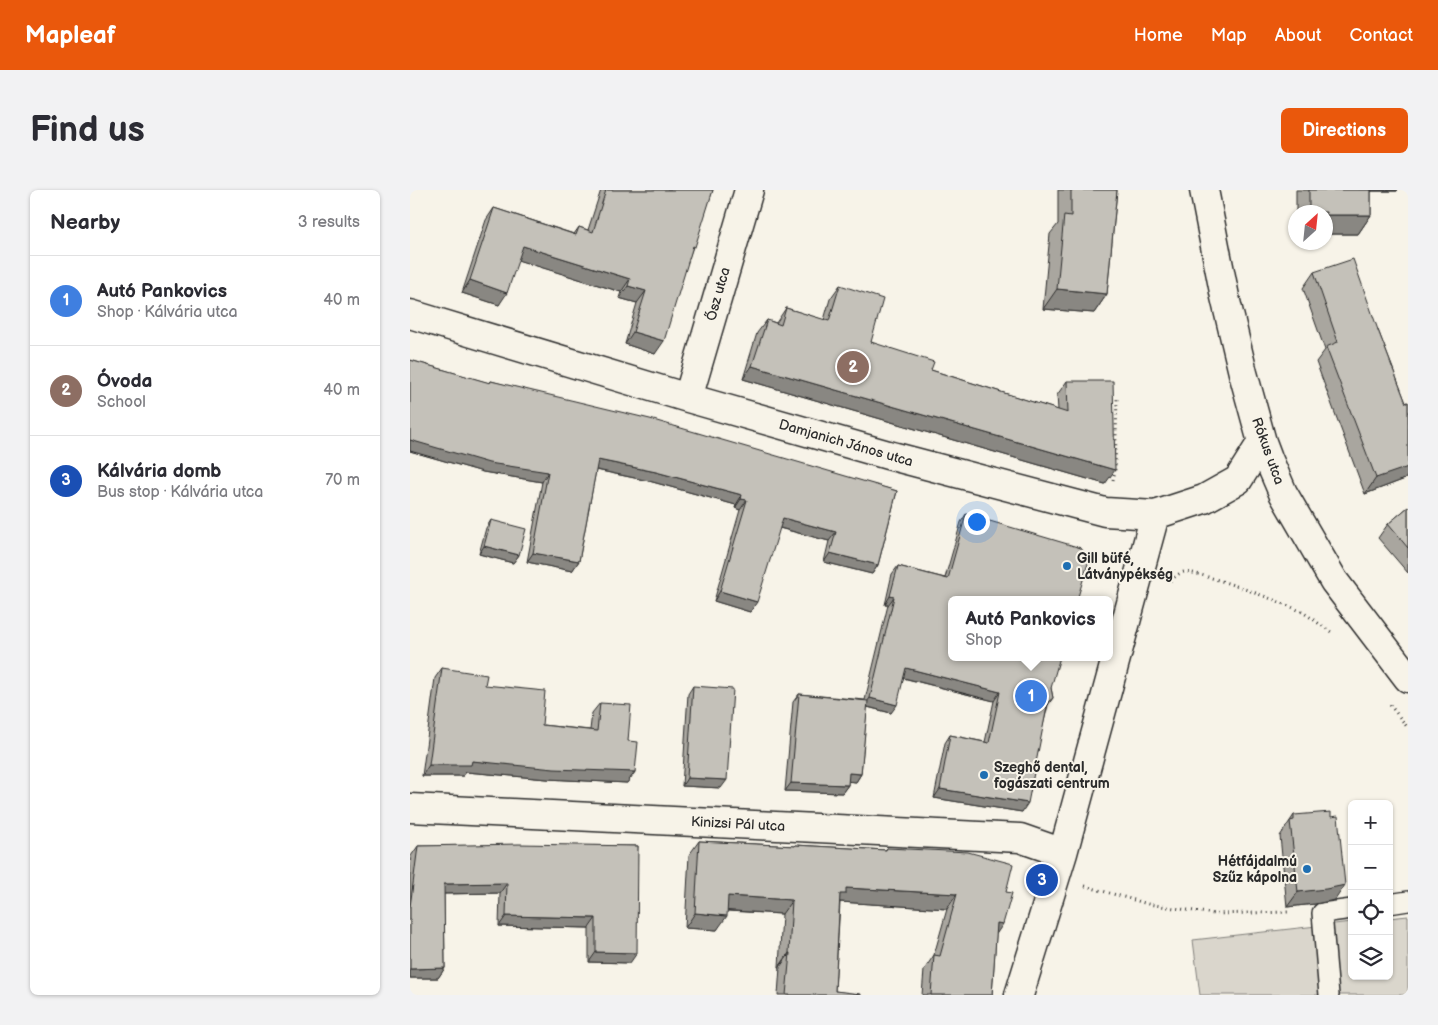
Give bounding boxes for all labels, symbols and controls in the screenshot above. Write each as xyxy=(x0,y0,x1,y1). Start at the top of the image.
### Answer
text: Mapleaf xyxy=(25,21,116,50)
text: Home xyxy=(1134,25,1183,46)
text: Map xyxy=(1211,25,1247,46)
text: About xyxy=(1275,25,1322,46)
text: Contact xyxy=(1350,25,1413,46)
button: Directions xyxy=(1281,108,1408,153)
text: Find us xyxy=(30,109,145,152)
north arrow xyxy=(1288,205,1333,250)
text: Nearby xyxy=(50,210,120,235)
text: 3 results xyxy=(298,213,360,232)
street label: Ősz utca xyxy=(701,265,734,323)
text: Autó Pankovics xyxy=(97,280,227,303)
text: 1 xyxy=(63,291,69,310)
text: 40 m xyxy=(323,291,360,310)
text: Shop · Kálvária utca xyxy=(97,303,237,322)
pin: 2 xyxy=(837,348,869,386)
text: Óvoda xyxy=(97,370,153,393)
text: 2 xyxy=(61,381,71,400)
text: 40 m xyxy=(323,381,360,400)
text: School xyxy=(97,393,146,412)
street label: Rókus utca xyxy=(1248,415,1288,487)
street label: Damjanich János utca xyxy=(777,416,915,470)
text: Kálvária domb xyxy=(97,460,221,483)
text: 3 xyxy=(61,471,71,490)
text: 70 m xyxy=(325,471,360,490)
text: Bus stop · Kálvária utca xyxy=(97,483,263,502)
your location xyxy=(964,509,990,535)
place label: Gill büfé, Látványpékség xyxy=(1077,550,1173,583)
marker: Gill büfé, Látványpékség xyxy=(1061,560,1073,572)
popup xyxy=(948,596,1113,661)
text: Autó Pankovics xyxy=(965,608,1096,631)
text: Shop xyxy=(965,631,1002,650)
pin: 1 xyxy=(1015,677,1047,715)
place label: Szeghő dental, fogászati centrum xyxy=(994,759,1110,792)
marker: Szeghő dental, fogászati centrum xyxy=(978,769,990,781)
map controls xyxy=(1348,800,1393,980)
button: + xyxy=(1348,800,1393,845)
street label: Kinizsi Pál utca xyxy=(690,813,786,835)
button: − xyxy=(1348,845,1393,890)
place label: Hétfájdalmú Szűz kápolna xyxy=(1213,853,1297,886)
pin: 3 xyxy=(1026,861,1058,899)
marker: Hétfájdalmú Szűz kápolna xyxy=(1301,863,1313,875)
button: locate xyxy=(1348,890,1393,935)
button: layers xyxy=(1348,935,1393,980)

